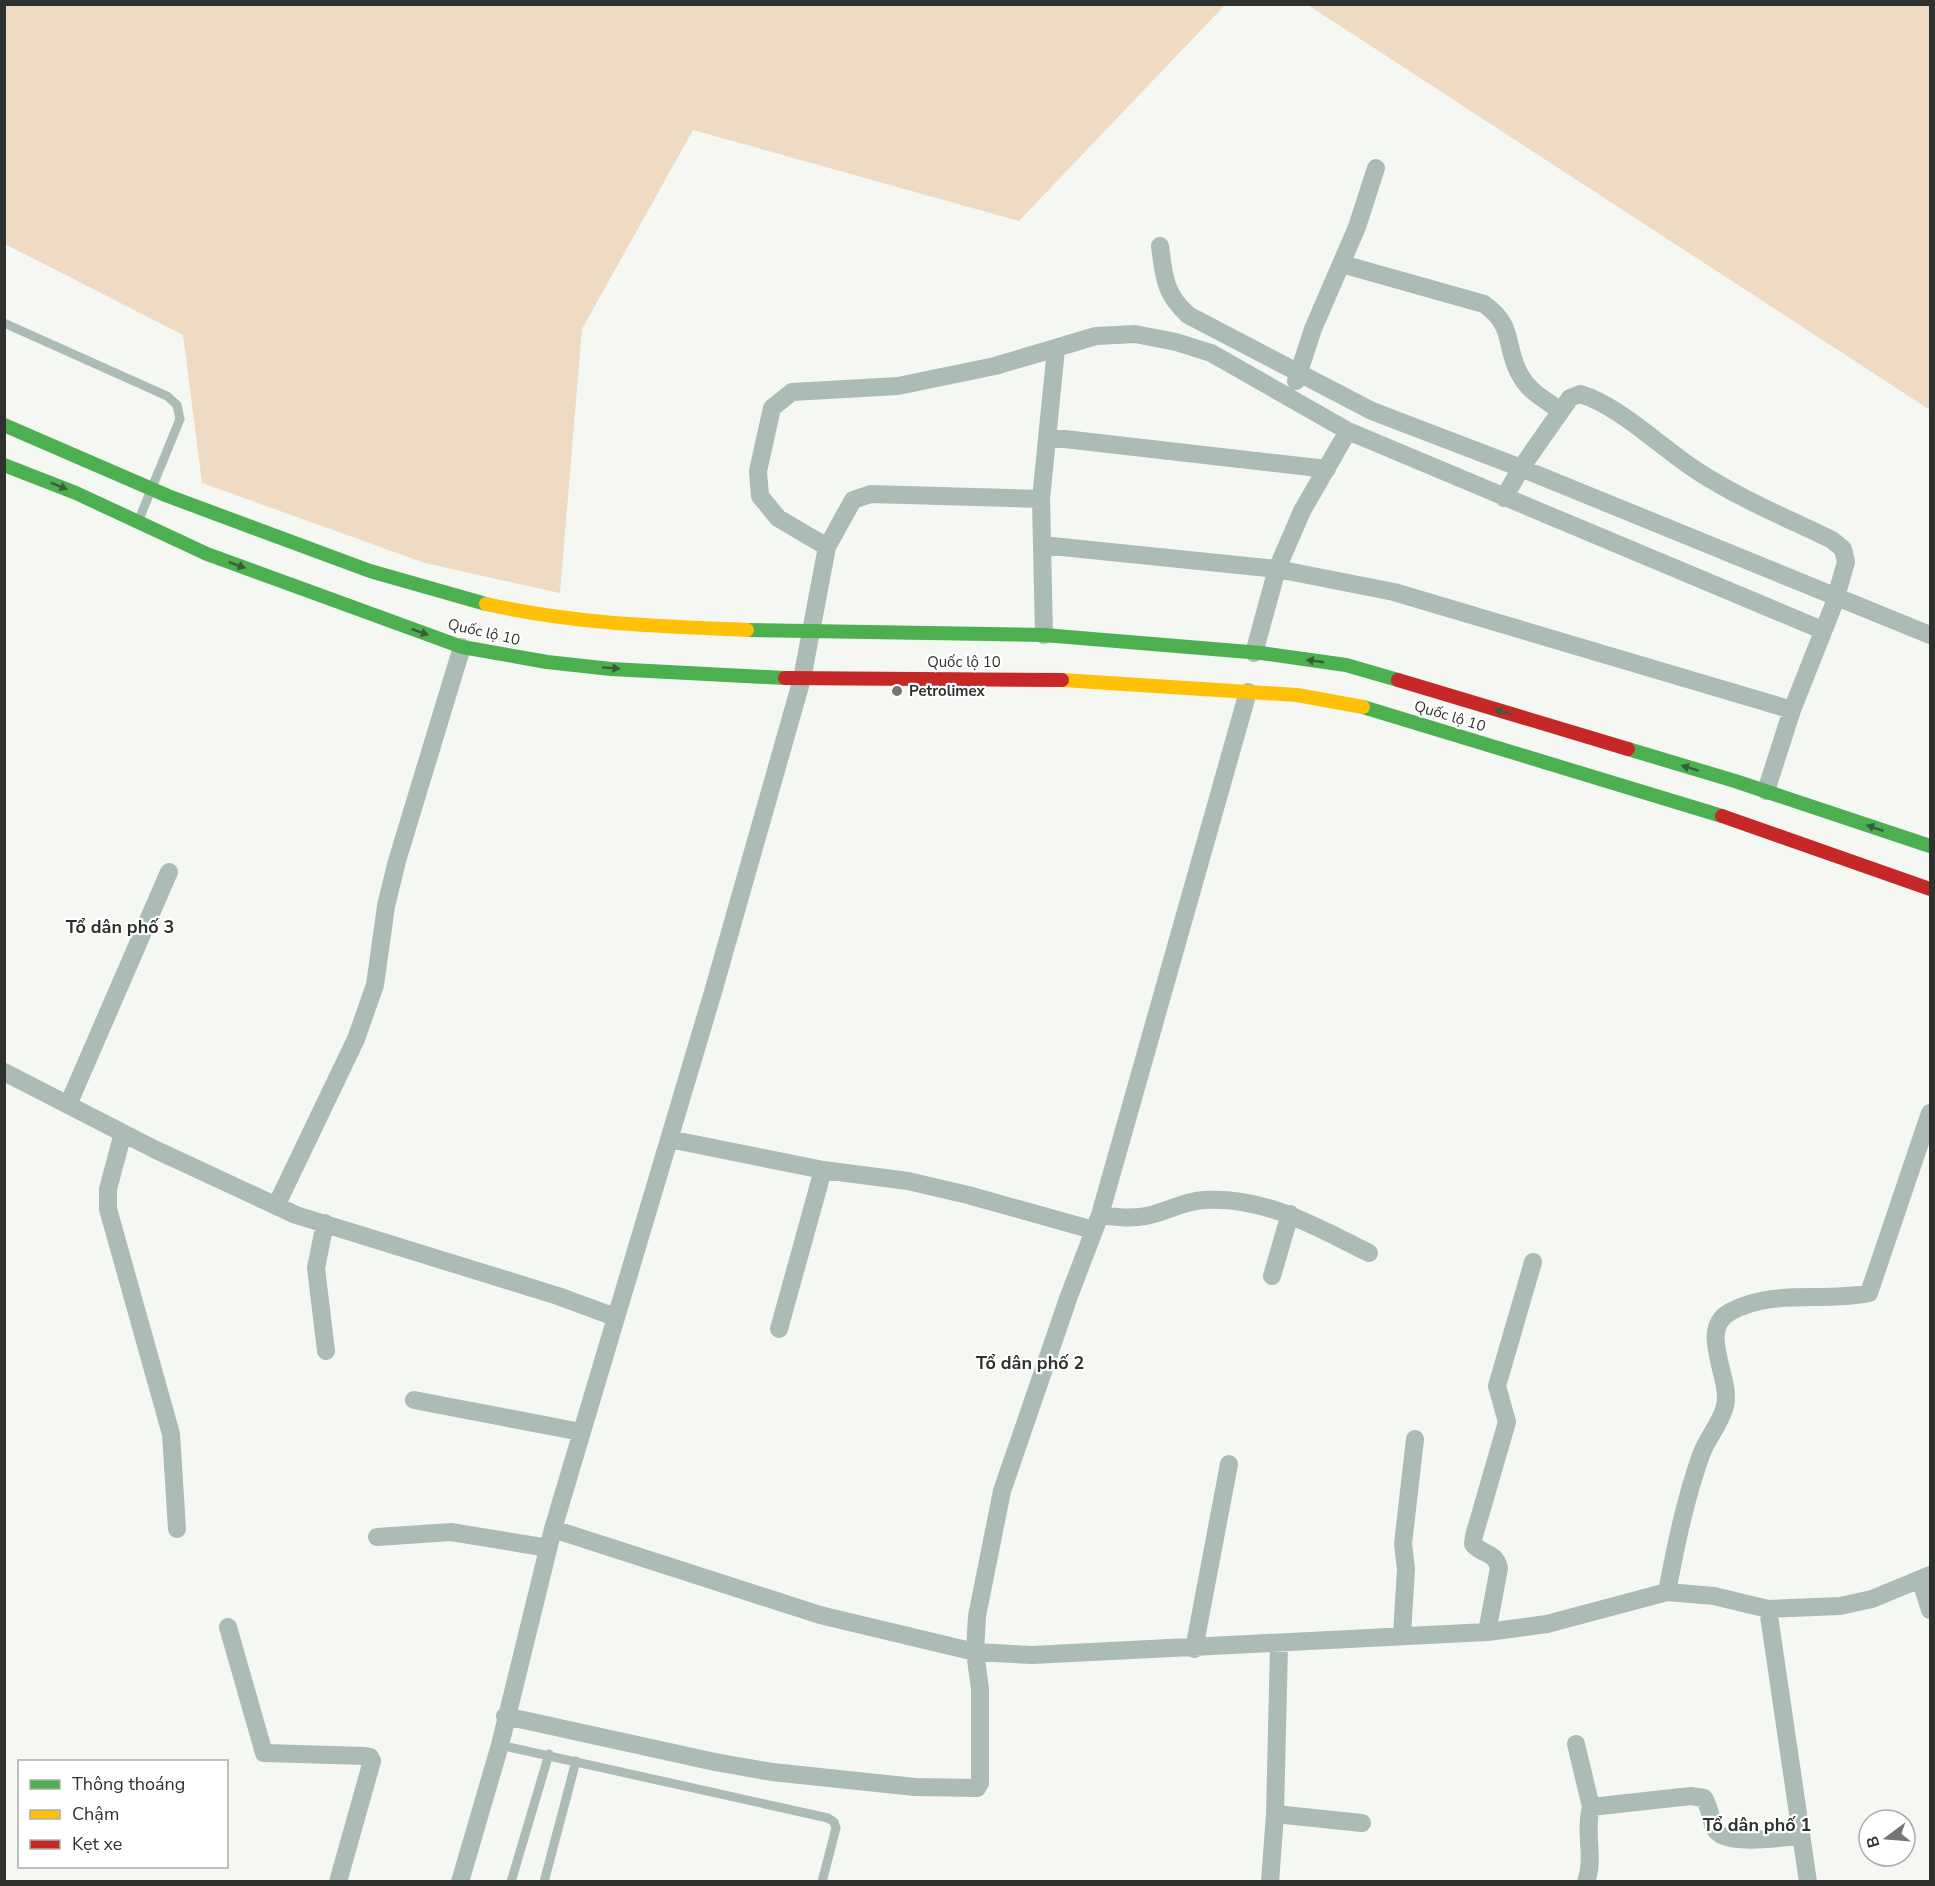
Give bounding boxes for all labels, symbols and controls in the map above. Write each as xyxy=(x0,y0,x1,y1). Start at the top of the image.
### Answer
one-way arrow xyxy=(50,482,68,491)
one-way arrow xyxy=(228,560,246,570)
street label: Quốc lộ 10 xyxy=(446,614,522,650)
one-way arrow xyxy=(412,627,430,637)
street label: Quốc lộ 10 xyxy=(927,652,1001,672)
one-way arrow xyxy=(1305,656,1324,665)
one-way arrow xyxy=(602,663,621,673)
place label: Petrolimex xyxy=(909,681,986,701)
marker: Petrolimex xyxy=(890,684,904,698)
street label: Quốc lộ 10 xyxy=(1412,696,1488,736)
one-way arrow xyxy=(1494,707,1512,716)
one-way arrow xyxy=(1681,763,1699,772)
one-way arrow xyxy=(1866,823,1884,832)
district label: Tổ dân phố 3 xyxy=(66,915,174,939)
district label: Tổ dân phố 2 xyxy=(976,1351,1084,1375)
legend xyxy=(18,1760,228,1868)
text: Thông thoáng xyxy=(72,1772,185,1796)
text: Chậm xyxy=(72,1802,119,1826)
north arrow xyxy=(1857,1808,1917,1868)
district label: Tổ dân phố 1 xyxy=(1703,1813,1811,1837)
text: Kẹt xe xyxy=(72,1832,122,1856)
text: B xyxy=(1861,1834,1886,1850)

